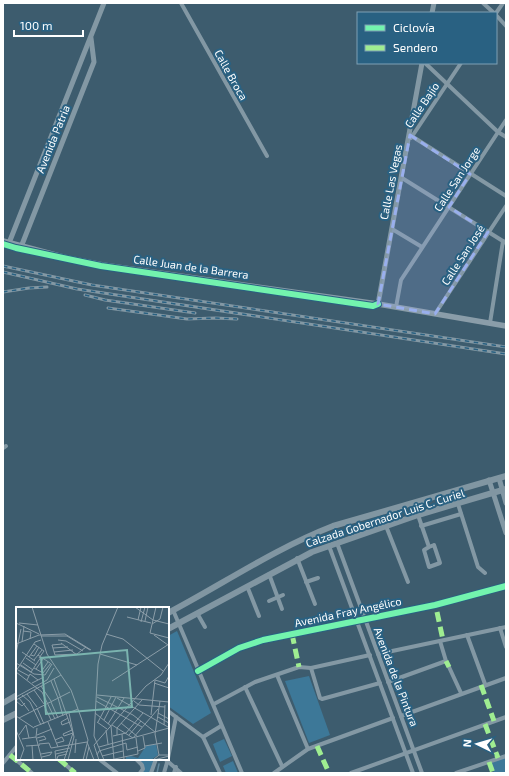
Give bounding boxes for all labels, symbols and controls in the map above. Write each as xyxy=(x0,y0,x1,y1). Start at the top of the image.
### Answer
scale bar xyxy=(14,12,83,38)
legend xyxy=(357,12,497,64)
text: 100 m xyxy=(20,18,52,32)
text: Ciclovía xyxy=(393,20,435,34)
text: Sendero xyxy=(393,40,438,54)
street label: Calle Broca xyxy=(212,47,251,102)
street label: Calle Bajío xyxy=(402,80,442,130)
street label: Avenida Patria xyxy=(33,103,72,175)
street label: Calle Las Vegas xyxy=(377,143,404,221)
street label: Calle San Jorge xyxy=(431,144,482,213)
street label: Calle San José xyxy=(438,222,487,287)
street label: Calle Juan de la Barrera xyxy=(133,252,250,281)
street label: Calzada Gobernador Luis C. Curiel xyxy=(304,485,467,549)
street label: Avenida Fray Angélico xyxy=(293,594,403,629)
inset map xyxy=(16,607,169,760)
street label: Avenida de la Pintura xyxy=(372,625,421,728)
north arrow xyxy=(457,724,497,764)
text: N xyxy=(460,739,473,748)

